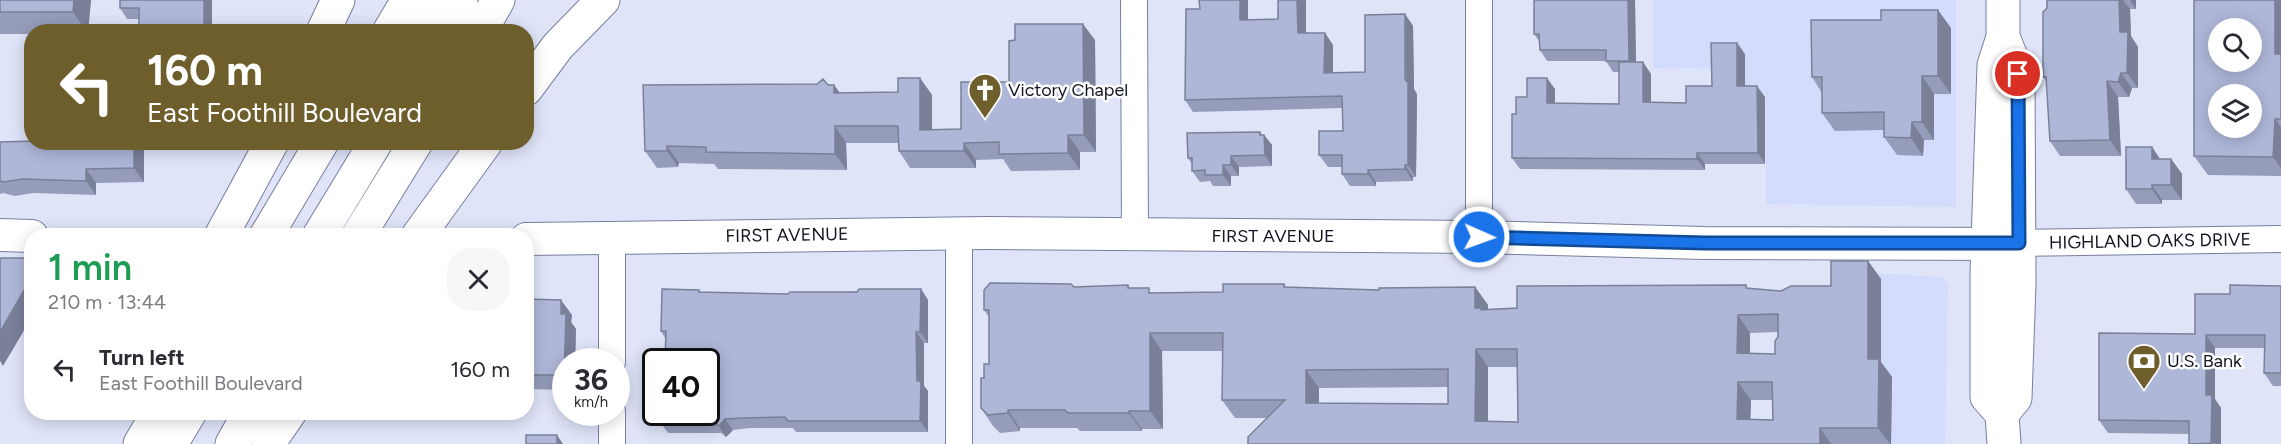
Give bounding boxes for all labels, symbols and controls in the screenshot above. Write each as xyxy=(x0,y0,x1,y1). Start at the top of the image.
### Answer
map controls xyxy=(2208,18,2262,138)
button: search xyxy=(2208,18,2262,72)
text: 160 m xyxy=(147,45,263,96)
icon: left xyxy=(48,48,126,126)
pin xyxy=(1992,48,2043,99)
icon: arrive xyxy=(2001,57,2034,90)
church icon: Victory Chapel xyxy=(967,72,1003,119)
place label: Victory Chapel xyxy=(1008,79,1128,101)
button: layers xyxy=(2208,84,2262,138)
text: East Foothill Boulevard xyxy=(147,96,422,129)
position arrow xyxy=(1447,205,1511,269)
street label: FIRST AVENUE xyxy=(725,223,849,247)
street label: FIRST AVENUE xyxy=(1211,225,1335,247)
street label: HIGHLAND OAKS DRIVE xyxy=(2049,228,2251,254)
text: 1 min xyxy=(48,246,132,289)
button: close xyxy=(447,248,510,311)
text: 210 m · 13:44 xyxy=(48,290,166,314)
bank icon: U.S. Bank xyxy=(2126,343,2162,390)
text: Turn left xyxy=(99,344,185,371)
speed limit sign: 40 xyxy=(642,348,720,426)
place label: U.S. Bank xyxy=(2167,350,2242,372)
icon: left xyxy=(48,353,81,386)
text: 160 m xyxy=(450,356,510,383)
text: 36 xyxy=(574,361,608,398)
text: East Foothill Boulevard xyxy=(99,371,303,395)
text: km/h xyxy=(574,393,608,411)

